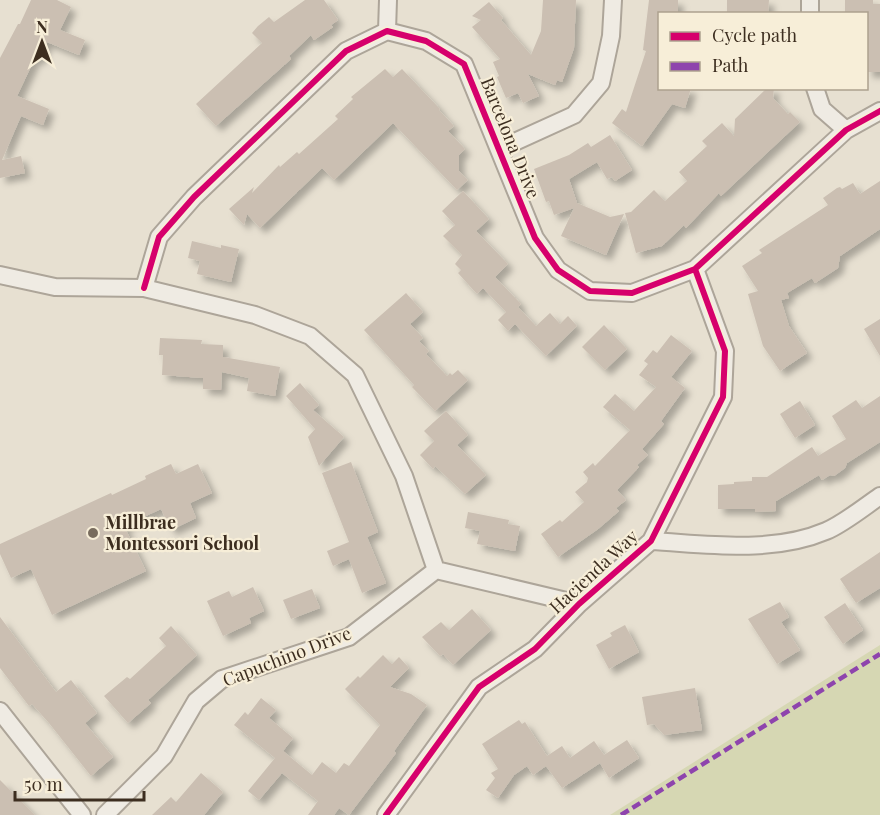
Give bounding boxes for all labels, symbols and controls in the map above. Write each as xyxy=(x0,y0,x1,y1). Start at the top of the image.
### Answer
north arrow xyxy=(12,12,72,72)
legend xyxy=(658,12,868,90)
text: N xyxy=(36,16,48,37)
text: Cycle path xyxy=(712,23,797,47)
text: Path xyxy=(712,53,749,77)
street label: Barcelona Drive xyxy=(476,74,546,202)
place label: Millbrae Montessori School xyxy=(105,510,260,555)
street label: Hacienda Way xyxy=(544,524,643,619)
marker: Millbrae Montessori School xyxy=(86,526,100,540)
street label: Capuchino Drive xyxy=(219,620,354,692)
scale bar xyxy=(15,764,144,802)
text: 50 m xyxy=(24,772,63,796)

